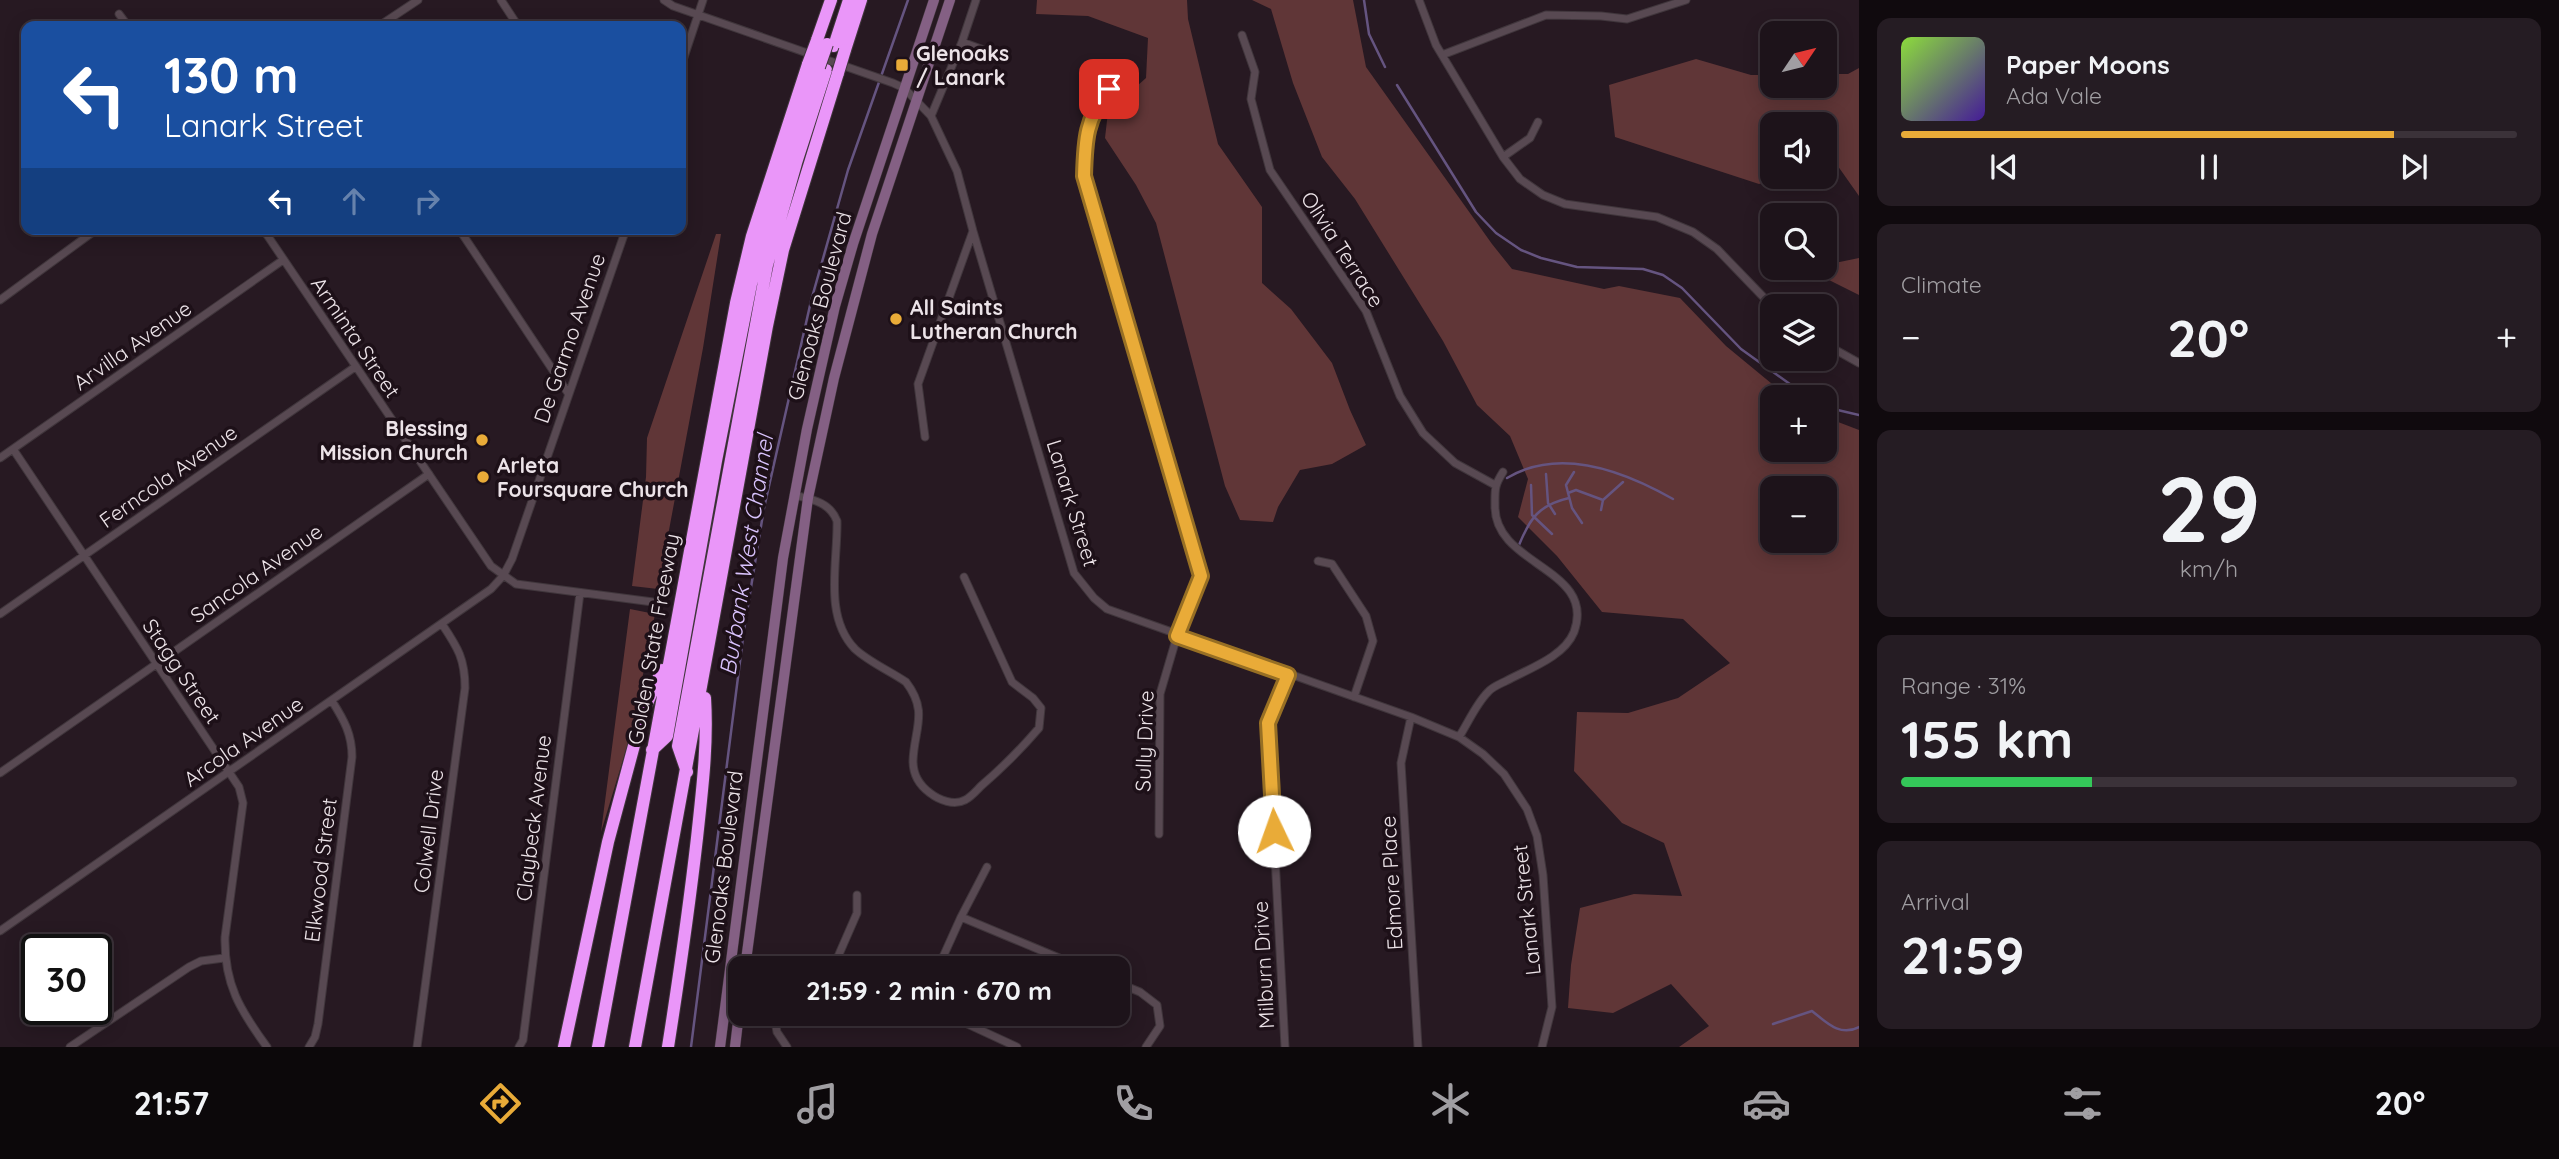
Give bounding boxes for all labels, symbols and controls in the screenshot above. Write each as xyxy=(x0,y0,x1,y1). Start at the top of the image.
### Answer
north arrow xyxy=(1760,21,1838,98)
map controls xyxy=(1760,21,1837,553)
place label: Glenoaks / Lanark xyxy=(916,40,1009,90)
text: 130 m xyxy=(164,44,298,105)
text: Paper Moons xyxy=(2006,48,2170,81)
icon: left xyxy=(49,49,140,140)
marker: Glenoaks / Lanark xyxy=(894,57,910,73)
pin xyxy=(1079,59,1139,119)
icon: arrive xyxy=(1090,70,1128,108)
text: Ada Vale xyxy=(2006,81,2102,110)
text: Lanark Street xyxy=(164,105,364,145)
button: sound xyxy=(1760,112,1837,189)
icon: previous xyxy=(1985,148,2023,186)
icon: pause xyxy=(2190,148,2228,186)
icon: next xyxy=(2395,148,2433,186)
icon: left xyxy=(262,182,300,220)
icon: ahead xyxy=(335,182,373,220)
icon: right xyxy=(408,182,446,220)
street label: Olivia Terrace xyxy=(1296,186,1390,312)
button: search xyxy=(1760,203,1837,280)
street label: Glenoaks Boulevard xyxy=(781,209,857,403)
street label: De Garmo Avenue xyxy=(528,250,610,426)
text: Climate xyxy=(1901,270,1982,299)
street label: Arminta Street xyxy=(306,272,406,402)
place label: All Saints Lutheran Church xyxy=(910,294,1078,344)
button: layers xyxy=(1760,294,1837,371)
street label: Arvilla Avenue xyxy=(68,295,196,395)
text: 20° xyxy=(2167,305,2249,370)
marker: All Saints Lutheran Church xyxy=(888,311,904,327)
text: − xyxy=(1901,313,1921,361)
text: + xyxy=(2496,313,2517,361)
button: + xyxy=(1760,385,1837,462)
place label: Blessing Mission Church xyxy=(319,415,468,465)
street label: Ferncola Avenue xyxy=(94,419,242,533)
water label: Burbank West Channel xyxy=(713,430,780,677)
marker: Blessing Mission Church xyxy=(474,432,490,448)
street label: Lanark Street xyxy=(1041,436,1105,570)
text: 29 xyxy=(2157,451,2261,565)
place label: Arleta Foursquare Church xyxy=(497,452,688,502)
marker: Arleta Foursquare Church xyxy=(475,469,491,485)
button: − xyxy=(1760,476,1837,553)
street label: Sancola Avenue xyxy=(185,518,327,628)
street label: Golden State Freeway xyxy=(622,531,684,747)
text: km/h xyxy=(2180,554,2238,583)
street label: Stagg Street xyxy=(137,614,227,728)
text: Range · 31% xyxy=(1901,671,2026,700)
street label: Arcola Avenue xyxy=(178,690,308,792)
street label: Sully Drive xyxy=(1129,690,1159,792)
text: 155 km xyxy=(1901,706,2073,771)
street label: Claybeck Avenue xyxy=(510,733,556,903)
street label: Colwell Drive xyxy=(408,768,448,894)
street label: Glenoaks Boulevard xyxy=(698,769,748,965)
position arrow xyxy=(1237,794,1311,868)
street label: Elkwood Street xyxy=(298,796,342,944)
street label: Edmore Place xyxy=(1375,815,1407,951)
street label: Lanark Street xyxy=(1506,843,1546,977)
text: Arrival xyxy=(1901,887,1970,916)
street label: Milburn Drive xyxy=(1247,900,1279,1030)
text: 21:59 xyxy=(1901,922,2025,987)
speed limit sign: 30 xyxy=(21,934,112,1025)
text: 21:59 · 2 min · 670 m xyxy=(806,974,1052,1007)
icon: directions xyxy=(476,1079,525,1128)
icon: music xyxy=(793,1079,842,1128)
icon: phone xyxy=(1109,1079,1158,1128)
icon: climate xyxy=(1426,1079,1475,1128)
icon: car xyxy=(1742,1079,1791,1128)
icon: filters xyxy=(2058,1079,2107,1128)
text: 21:57 xyxy=(134,1083,209,1123)
text: 20° xyxy=(2375,1083,2425,1123)

